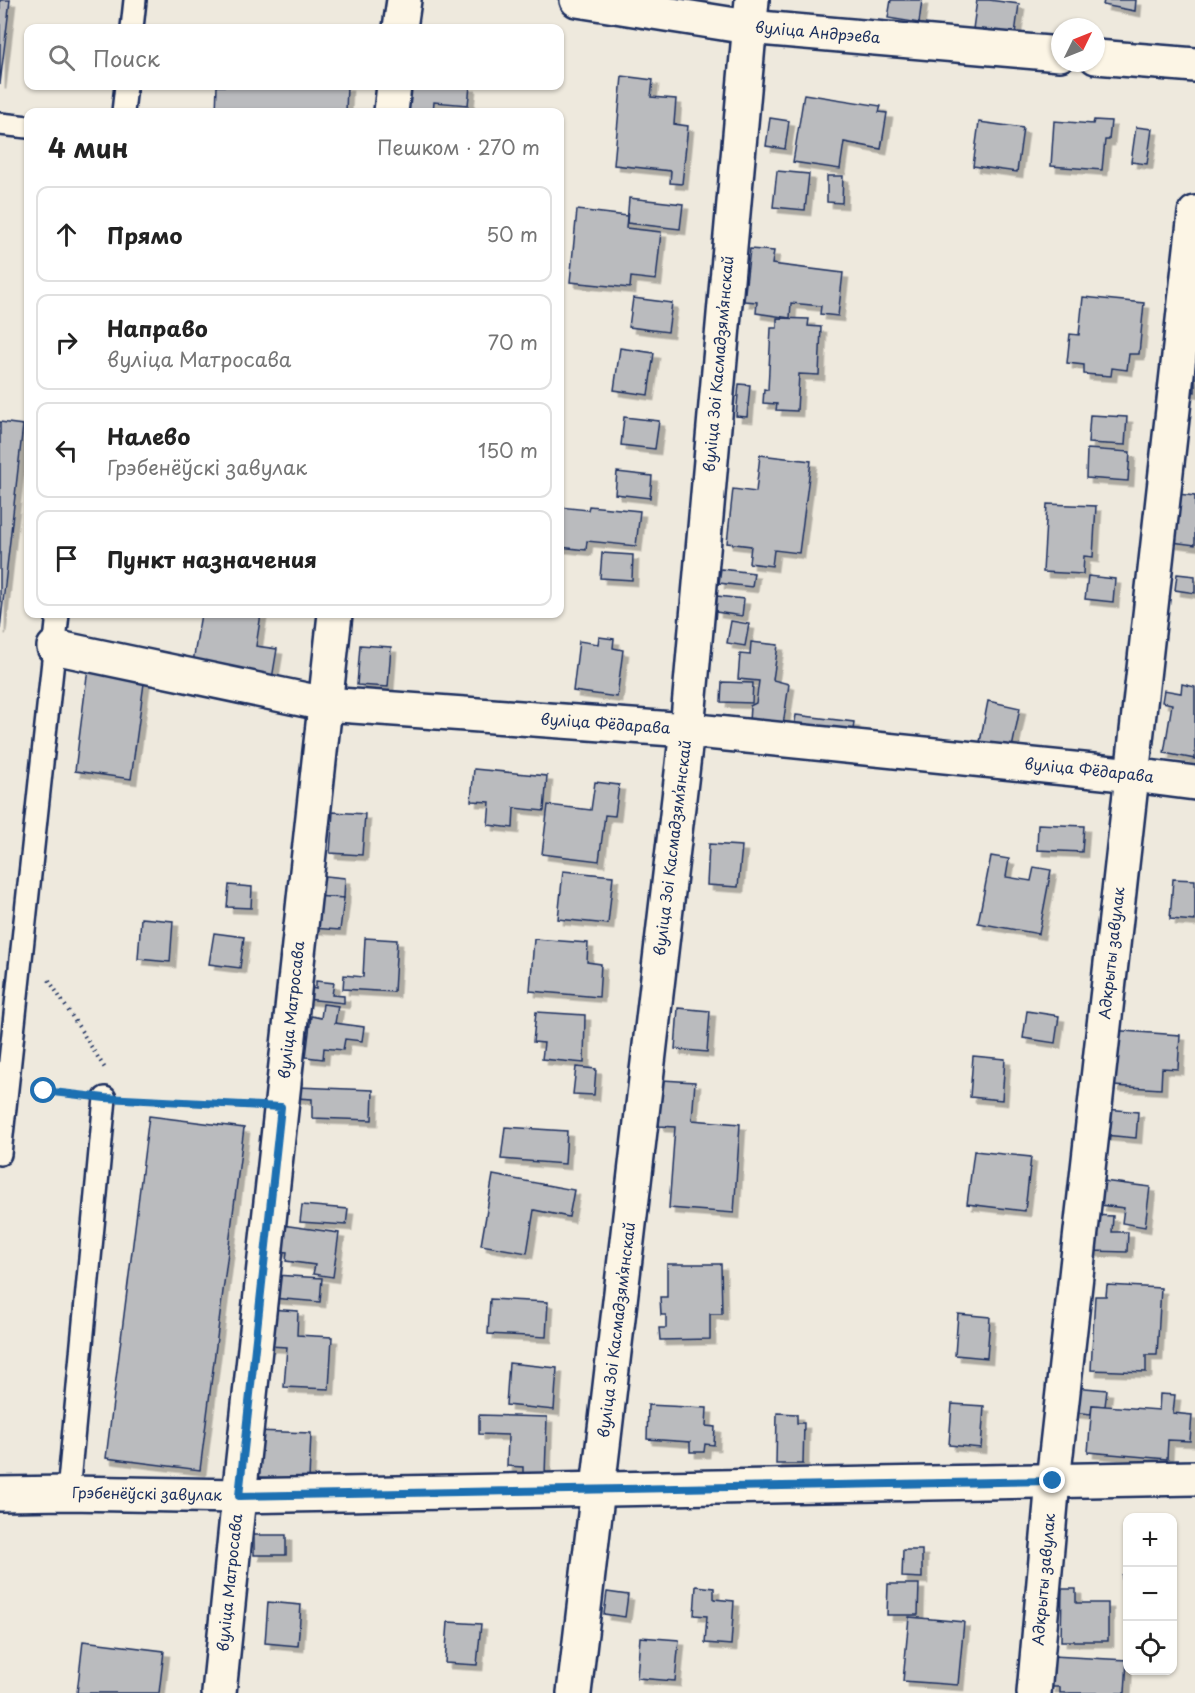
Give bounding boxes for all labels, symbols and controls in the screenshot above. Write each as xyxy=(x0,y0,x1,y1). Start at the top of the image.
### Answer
street label: вуліца Андрэева xyxy=(754,15,882,48)
north arrow xyxy=(1051,18,1105,72)
search box xyxy=(24,24,564,90)
icon: search xyxy=(45,41,78,74)
text: Поиск xyxy=(93,41,160,74)
text: 4 мин xyxy=(48,128,129,167)
text: Пешком · 270 m xyxy=(377,132,540,162)
icon: ahead xyxy=(50,218,83,251)
text: Прямо xyxy=(107,218,182,251)
text: 50 m xyxy=(486,219,538,249)
street label: вуліца Зоі Касмадзямʼянскай xyxy=(697,255,738,473)
text: Направо xyxy=(107,311,208,344)
icon: right xyxy=(50,326,83,359)
text: 70 m xyxy=(488,327,538,357)
text: вуліца Матросава xyxy=(107,344,291,374)
text: Налево xyxy=(107,419,190,452)
icon: left xyxy=(50,434,83,467)
text: 150 m xyxy=(478,435,538,465)
text: Грэбенёўскі завулак xyxy=(107,452,307,482)
icon: arrive xyxy=(50,542,83,575)
text: Пункт назначения xyxy=(107,542,317,575)
street label: вуліца Фёдарава xyxy=(540,707,672,739)
street label: вуліца Зоі Касмадзямʼянскай xyxy=(647,739,696,957)
street label: вуліца Фёдарава xyxy=(1023,751,1156,788)
street label: Адкрыты завулак xyxy=(1092,886,1129,1020)
street label: вуліца Матросава xyxy=(272,939,309,1080)
route start xyxy=(30,1077,56,1103)
street label: вуліца Зоі Касмадзямʼянскай xyxy=(591,1221,640,1439)
route end xyxy=(1039,1467,1065,1493)
street label: Грэбенёўскі завулак xyxy=(72,1480,222,1506)
street label: вуліца Матросава xyxy=(210,1512,247,1652)
street label: Адкрыты завулак xyxy=(1025,1512,1060,1646)
map controls xyxy=(1123,1513,1177,1675)
button: + xyxy=(1123,1513,1177,1567)
button: − xyxy=(1123,1567,1177,1621)
button: locate xyxy=(1123,1621,1177,1675)

